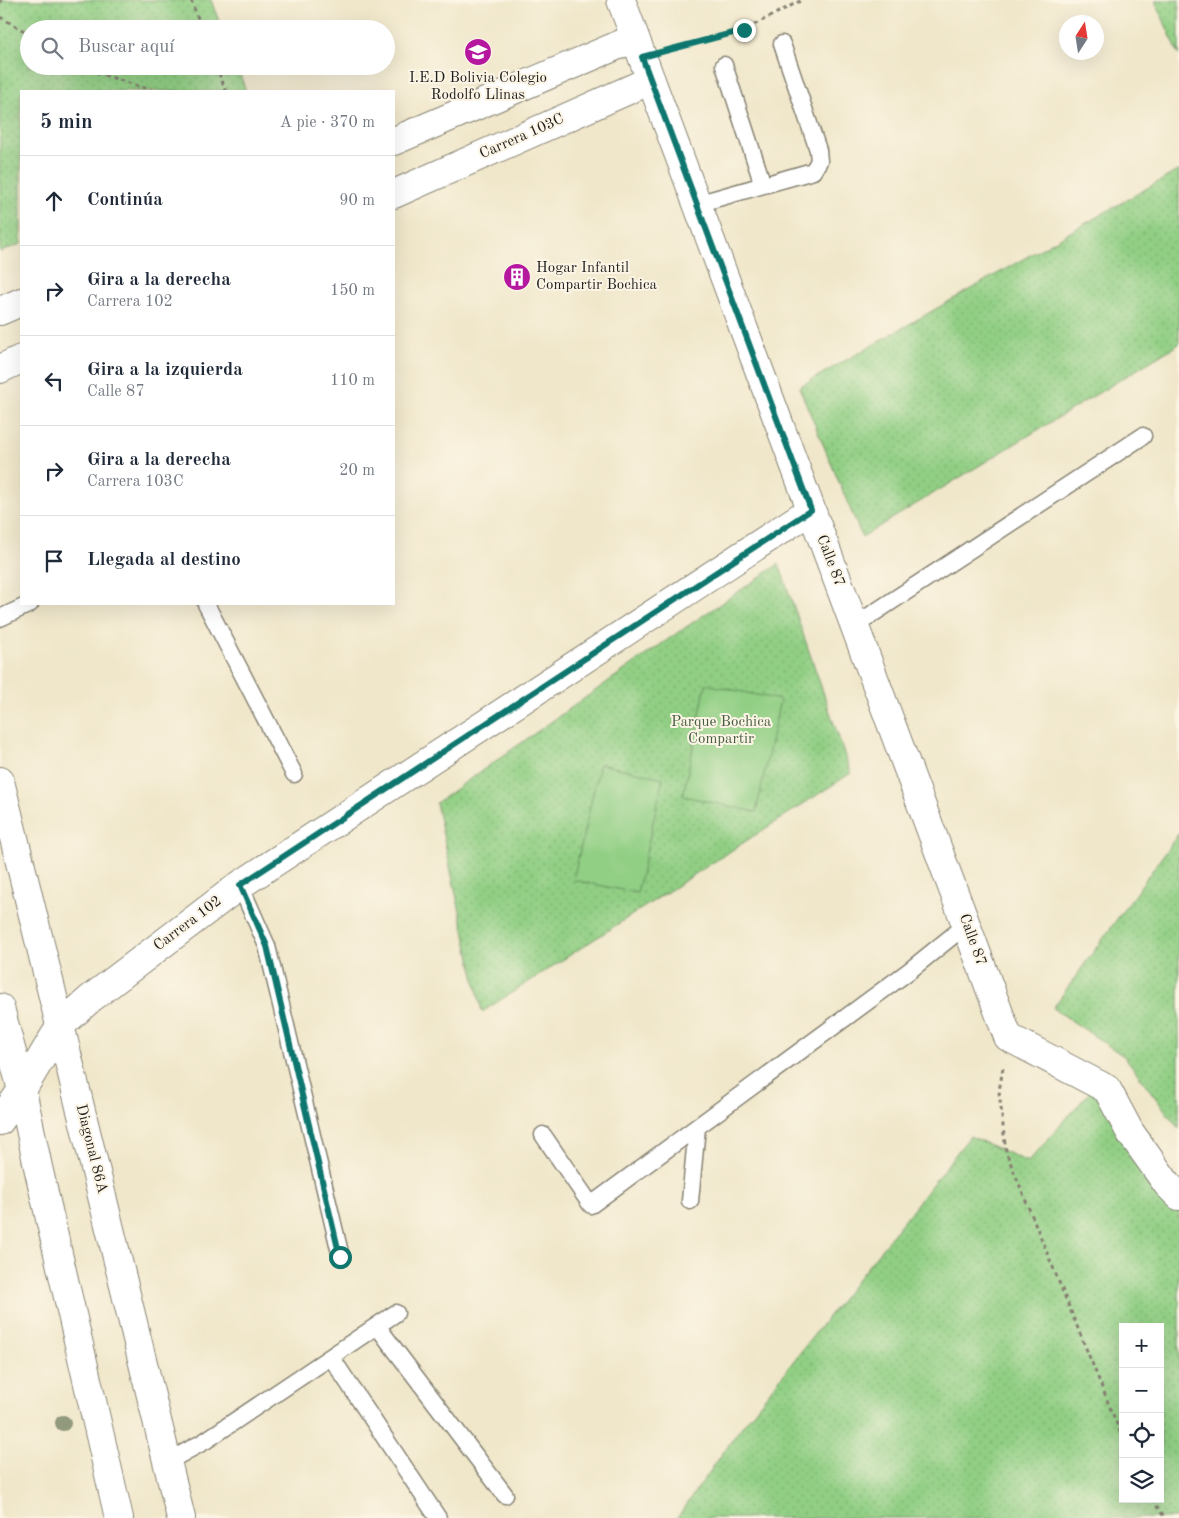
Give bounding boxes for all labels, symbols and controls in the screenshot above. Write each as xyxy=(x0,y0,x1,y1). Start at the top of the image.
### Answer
north arrow xyxy=(1059,15,1104,60)
route end xyxy=(733,19,756,42)
search box xyxy=(20,20,395,75)
icon: search xyxy=(38,34,66,62)
school or university icon: I.E.D Bolivia Colegio Rodolfo Llinas xyxy=(463,37,493,67)
text: Buscar aquí xyxy=(78,38,174,57)
place label: I.E.D Bolivia Colegio Rodolfo Llinas xyxy=(409,71,547,103)
text: 5 min xyxy=(40,112,93,133)
street label: Carrera 103C xyxy=(478,112,566,162)
text: A pie · 370 m xyxy=(280,115,375,131)
icon: ahead xyxy=(40,187,68,215)
text: Continúa xyxy=(87,191,163,210)
text: 90 m xyxy=(339,193,375,209)
place label: Hogar Infantil Compartir Bochica xyxy=(536,261,657,293)
building icon: Hogar Infantil Compartir Bochica xyxy=(502,262,532,292)
text: Gira a la derecha xyxy=(87,271,231,290)
icon: right xyxy=(40,277,68,305)
text: 150 m xyxy=(330,283,375,299)
text: Carrera 102 xyxy=(87,294,173,310)
text: Gira a la izquierda xyxy=(87,361,243,380)
icon: left xyxy=(40,367,68,395)
text: 110 m xyxy=(330,373,375,389)
text: Calle 87 xyxy=(87,384,145,400)
text: Gira a la derecha xyxy=(87,451,231,470)
icon: right xyxy=(40,457,68,485)
text: 20 m xyxy=(339,463,375,479)
text: Carrera 103C xyxy=(87,474,184,490)
street label: Calle 87 xyxy=(813,533,847,589)
icon: arrive xyxy=(40,547,68,575)
text: Llegada al destino xyxy=(87,551,241,570)
park label: Parque Bochica Compartir xyxy=(671,715,772,747)
street label: Carrera 102 xyxy=(151,894,225,954)
street label: Calle 87 xyxy=(956,912,988,968)
street label: Diagonal 86A xyxy=(73,1103,109,1196)
route start xyxy=(329,1246,352,1269)
map controls xyxy=(1119,1323,1164,1503)
button: + xyxy=(1119,1323,1164,1368)
button: − xyxy=(1119,1368,1164,1413)
button: locate xyxy=(1119,1413,1164,1458)
button: layers xyxy=(1119,1458,1164,1503)

